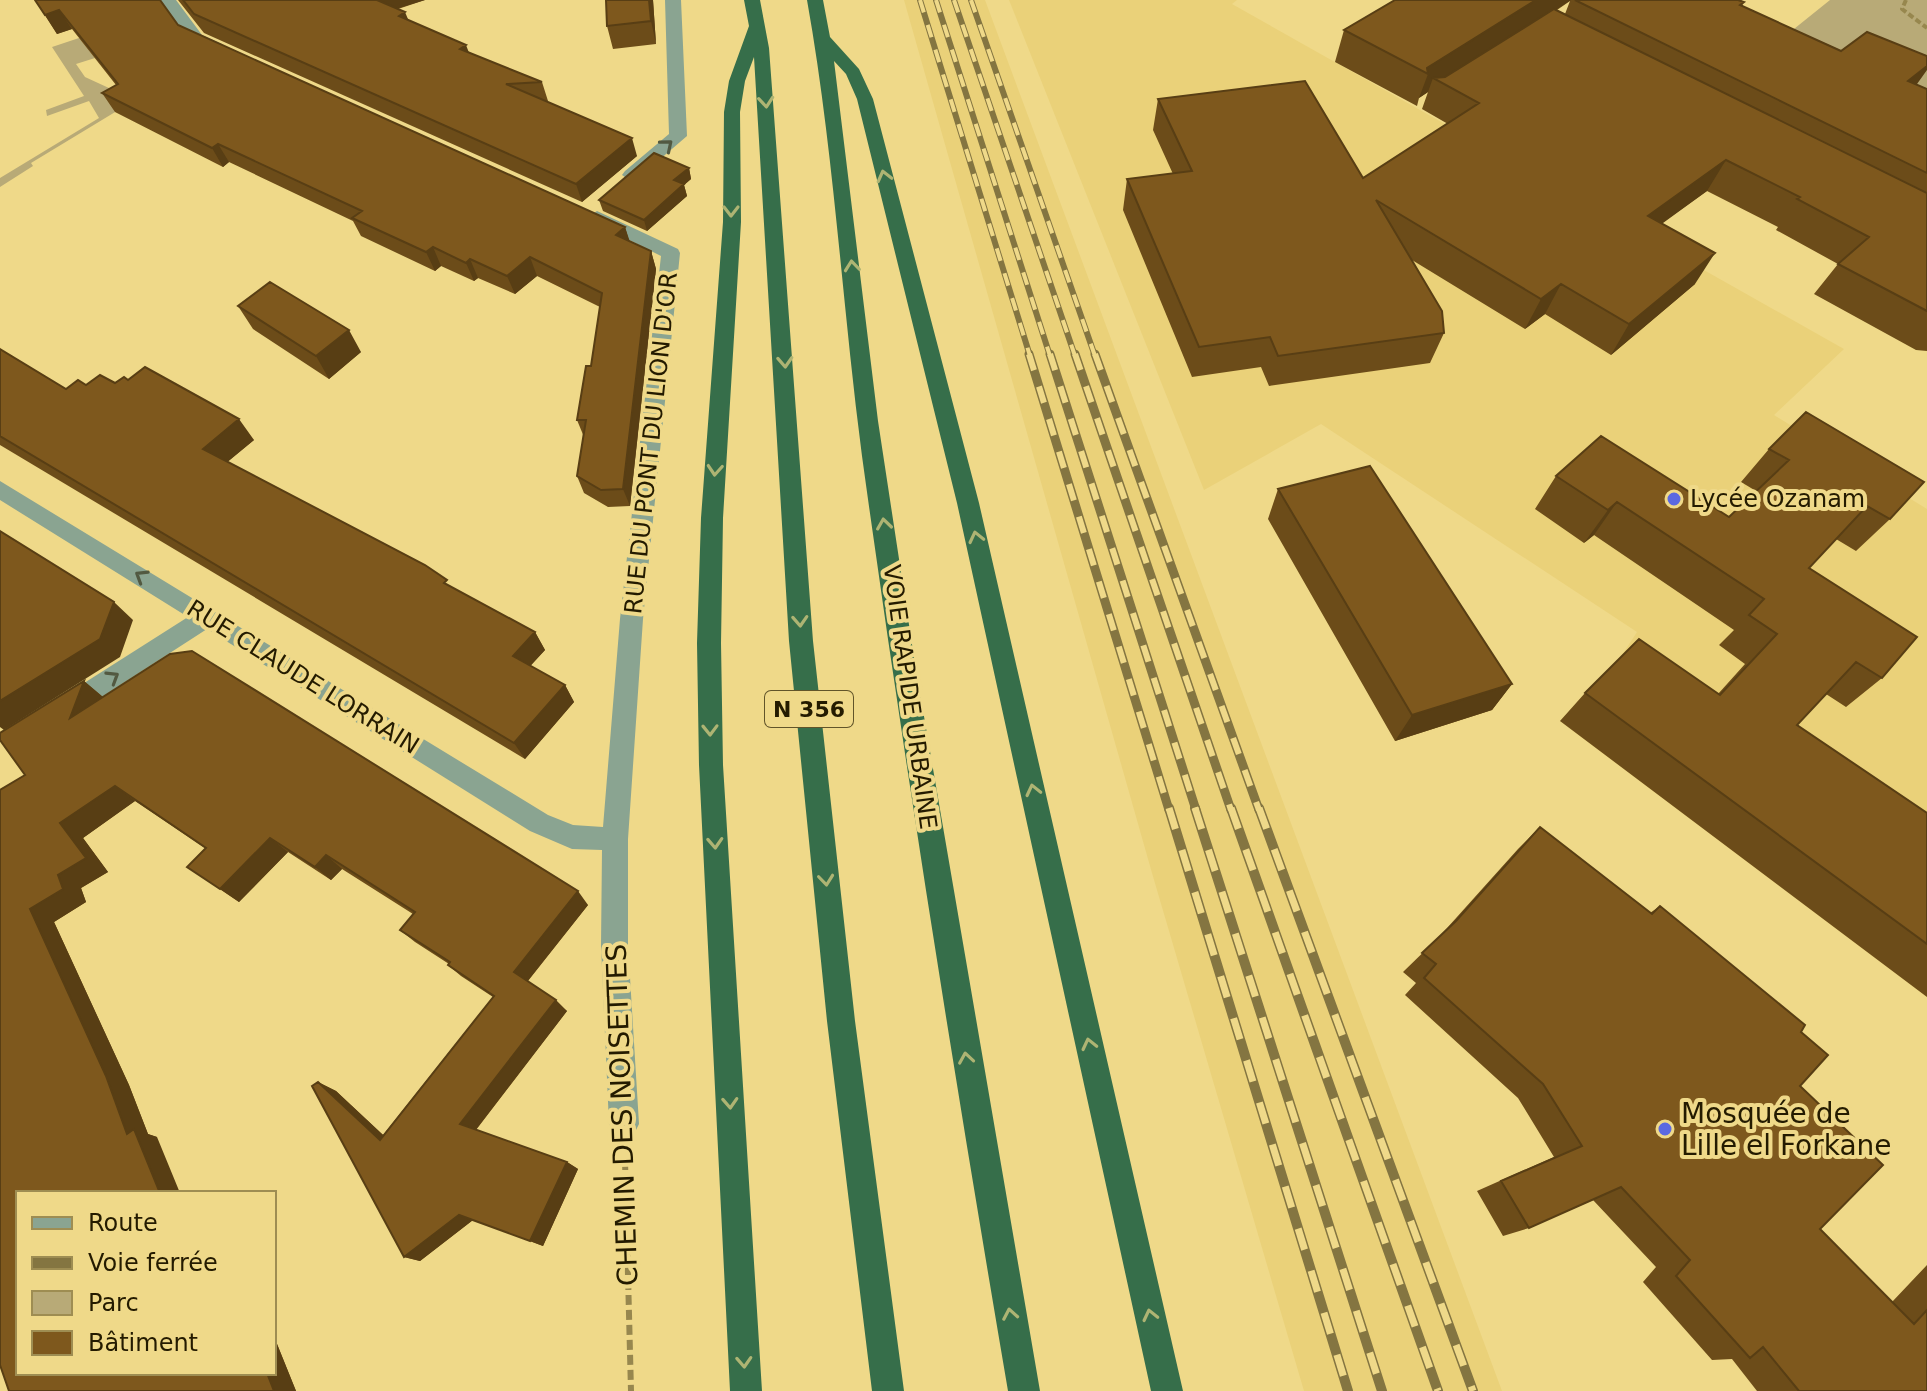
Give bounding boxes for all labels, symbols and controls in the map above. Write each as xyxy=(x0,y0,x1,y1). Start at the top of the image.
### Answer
one-way arrow xyxy=(757,96,774,109)
one-way arrow xyxy=(658,140,673,155)
one-way arrow xyxy=(876,170,893,184)
one-way arrow xyxy=(722,205,740,218)
one-way arrow xyxy=(844,259,861,272)
street label: RUE DU PONT DU LION D'OR xyxy=(619,271,683,615)
one-way arrow xyxy=(776,356,793,369)
one-way arrow xyxy=(707,464,724,477)
place label: Lycée Ozanam xyxy=(1690,485,1865,513)
marker: Lycée Ozanam xyxy=(1665,490,1683,508)
one-way arrow xyxy=(876,517,893,531)
one-way arrow xyxy=(968,530,985,544)
street label: VOIE RAPIDE URBAINE xyxy=(878,563,942,831)
one-way arrow xyxy=(135,570,150,586)
street label: RUE CLAUDE LORRAIN xyxy=(182,594,424,760)
one-way arrow xyxy=(791,615,808,628)
one-way arrow xyxy=(104,672,119,687)
road number: N 356 xyxy=(765,691,853,727)
one-way arrow xyxy=(701,724,719,737)
one-way arrow xyxy=(1025,784,1042,798)
one-way arrow xyxy=(706,837,723,850)
one-way arrow xyxy=(818,874,835,887)
street label: CHEMIN DES NOISETTES xyxy=(600,943,644,1287)
one-way arrow xyxy=(1081,1038,1098,1051)
one-way arrow xyxy=(958,1051,975,1065)
one-way arrow xyxy=(721,1097,738,1110)
place label: Mosquée de Lille el Forkane xyxy=(1681,1097,1892,1162)
marker: Mosquée de Lille el Forkane xyxy=(1656,1120,1674,1138)
legend xyxy=(16,1191,276,1375)
text: Route xyxy=(88,1209,158,1237)
text: Voie ferrée xyxy=(88,1249,218,1277)
text: Parc xyxy=(88,1289,139,1317)
one-way arrow xyxy=(1003,1307,1020,1321)
one-way arrow xyxy=(1142,1309,1159,1322)
text: Bâtiment xyxy=(88,1329,198,1357)
one-way arrow xyxy=(735,1356,752,1369)

